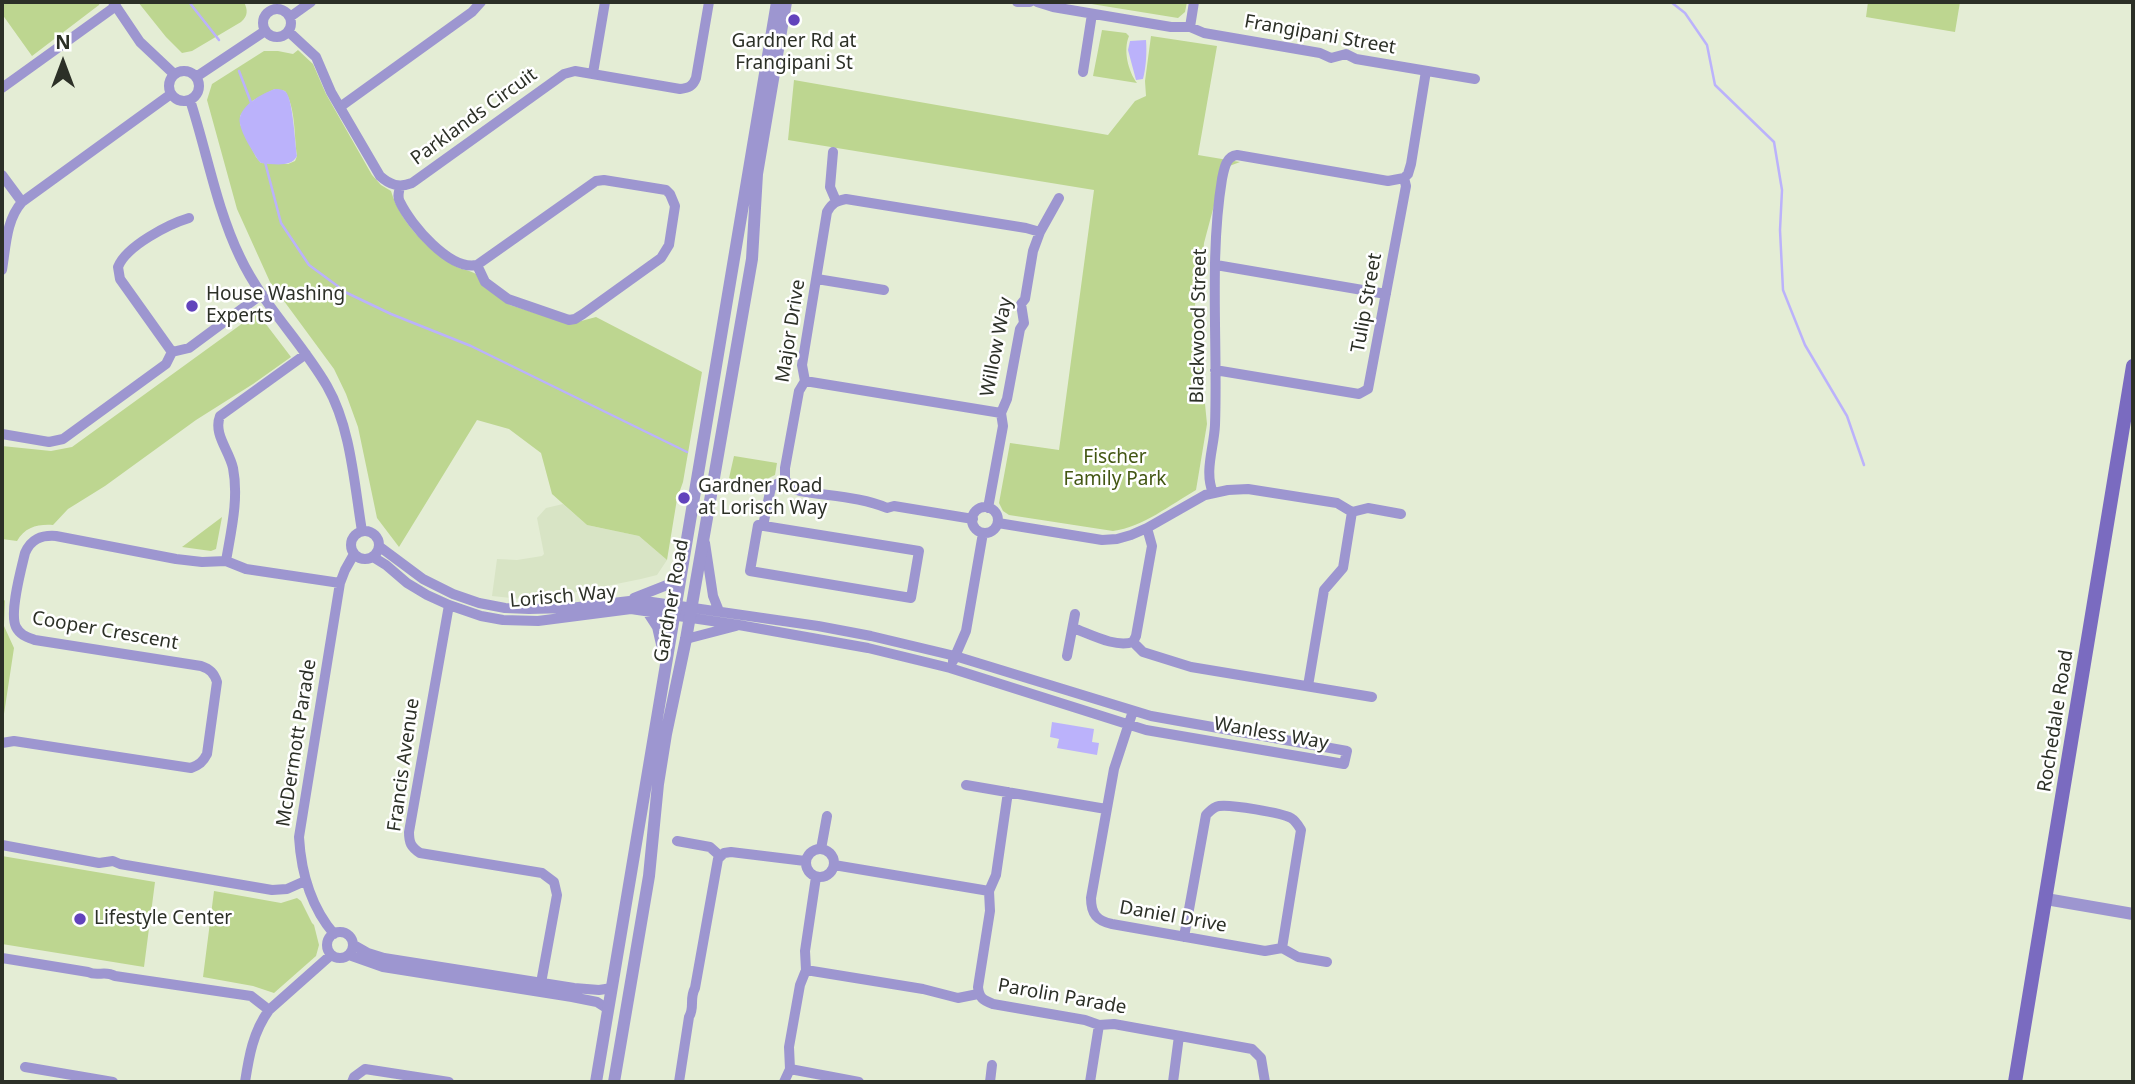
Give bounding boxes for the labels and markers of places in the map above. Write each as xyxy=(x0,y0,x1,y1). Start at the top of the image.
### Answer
marker: Gardner Rd at Frangipani St xyxy=(786,12,802,28)
place label: Gardner Rd at Frangipani St xyxy=(732,31,856,75)
place label: House Washing Experts xyxy=(206,284,345,328)
marker: House Washing Experts xyxy=(184,298,200,314)
place label: Gardner Road at Lorisch Way xyxy=(698,476,827,520)
marker: Gardner Road at Lorisch Way xyxy=(676,490,692,506)
place label: Lifestyle Center xyxy=(94,908,232,930)
marker: Lifestyle Center xyxy=(72,911,88,927)

